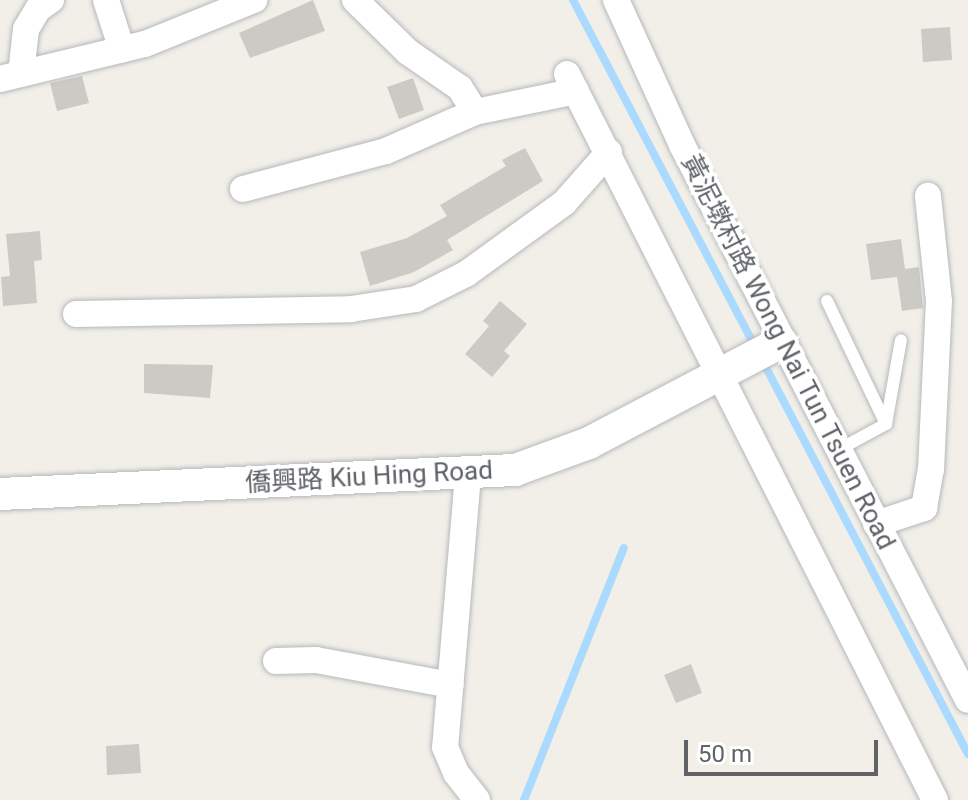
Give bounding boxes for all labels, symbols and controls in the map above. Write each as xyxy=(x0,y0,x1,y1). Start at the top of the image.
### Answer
street label: 黃泥墩村路 Wong Nai Tun Tsuen Road xyxy=(674,149,902,555)
street label: 僑興路 Kiu Hing Road xyxy=(244,455,494,499)
scale bar xyxy=(688,724,882,774)
text: 50 m xyxy=(698,740,752,768)

